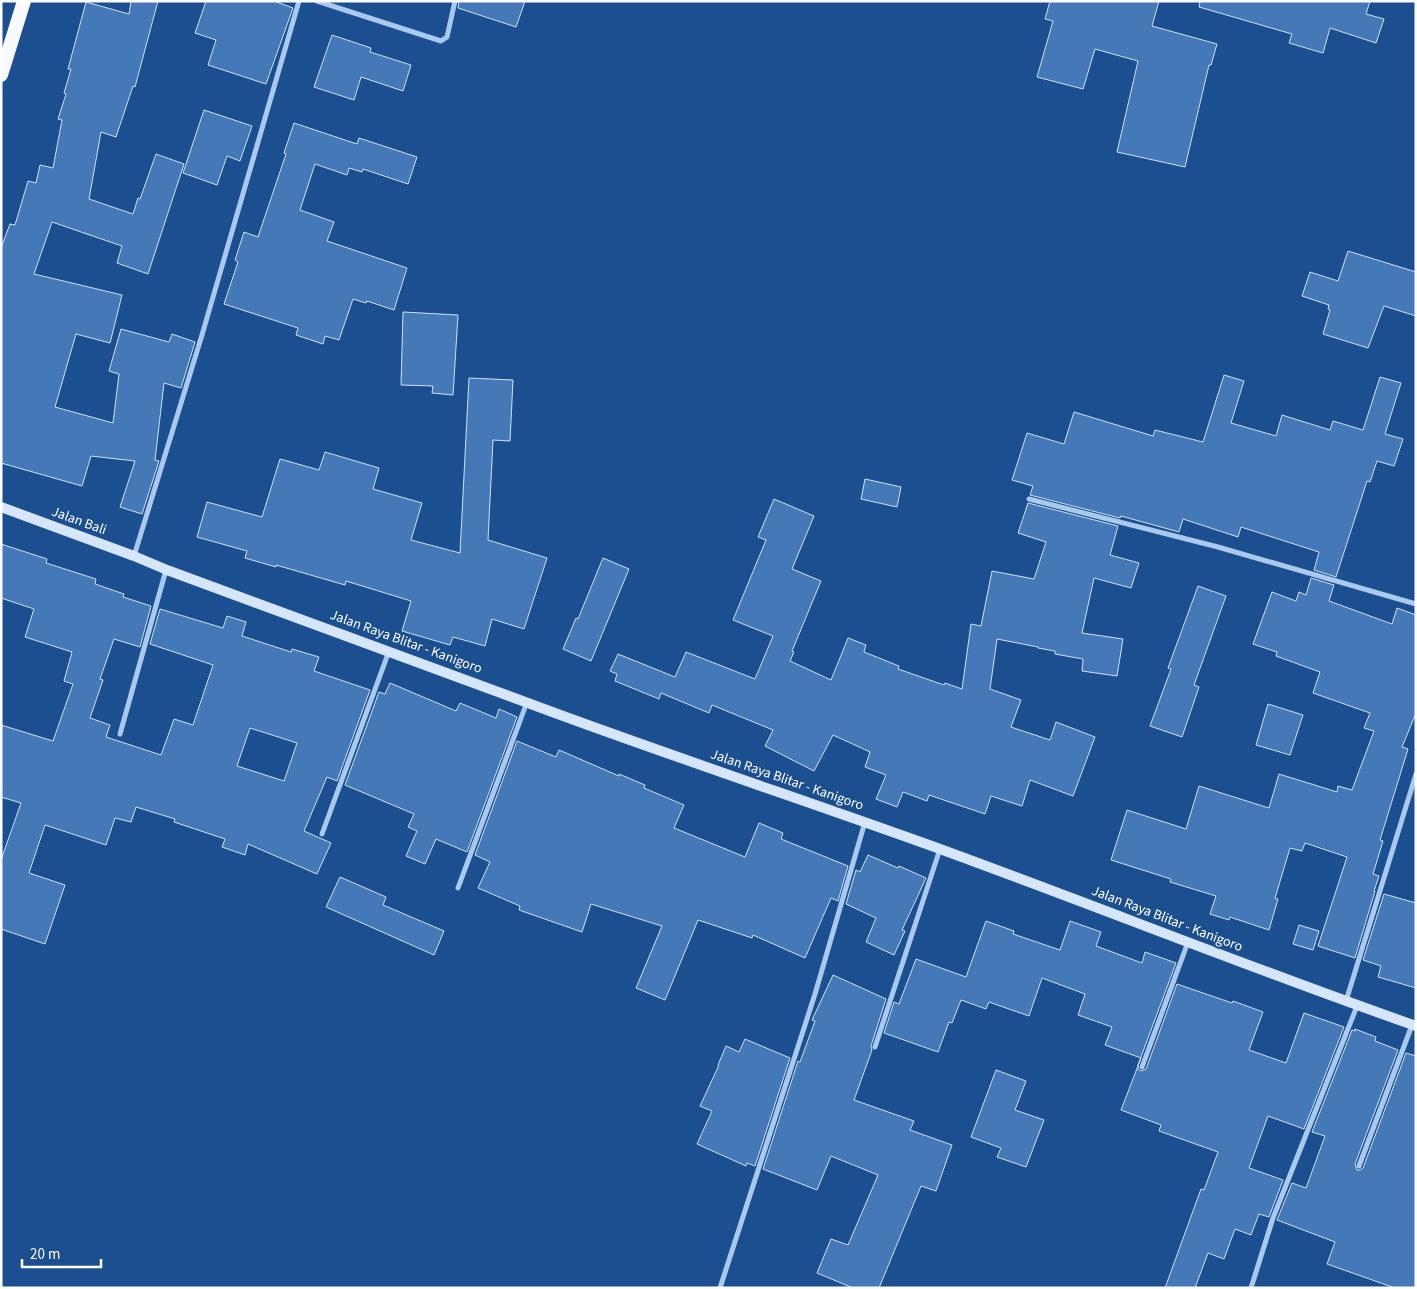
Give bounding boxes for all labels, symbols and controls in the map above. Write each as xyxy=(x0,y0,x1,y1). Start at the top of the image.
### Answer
street label: Jalan Bali xyxy=(49,502,109,540)
street label: Jalan Raya Blitar - Kanigoro xyxy=(327,605,485,679)
street label: Jalan Raya Blitar - Kanigoro xyxy=(708,744,866,816)
street label: Jalan Raya Blitar - Kanigoro xyxy=(1088,881,1246,957)
scale bar xyxy=(22,1236,101,1268)
text: 20 m xyxy=(30,1244,60,1265)

